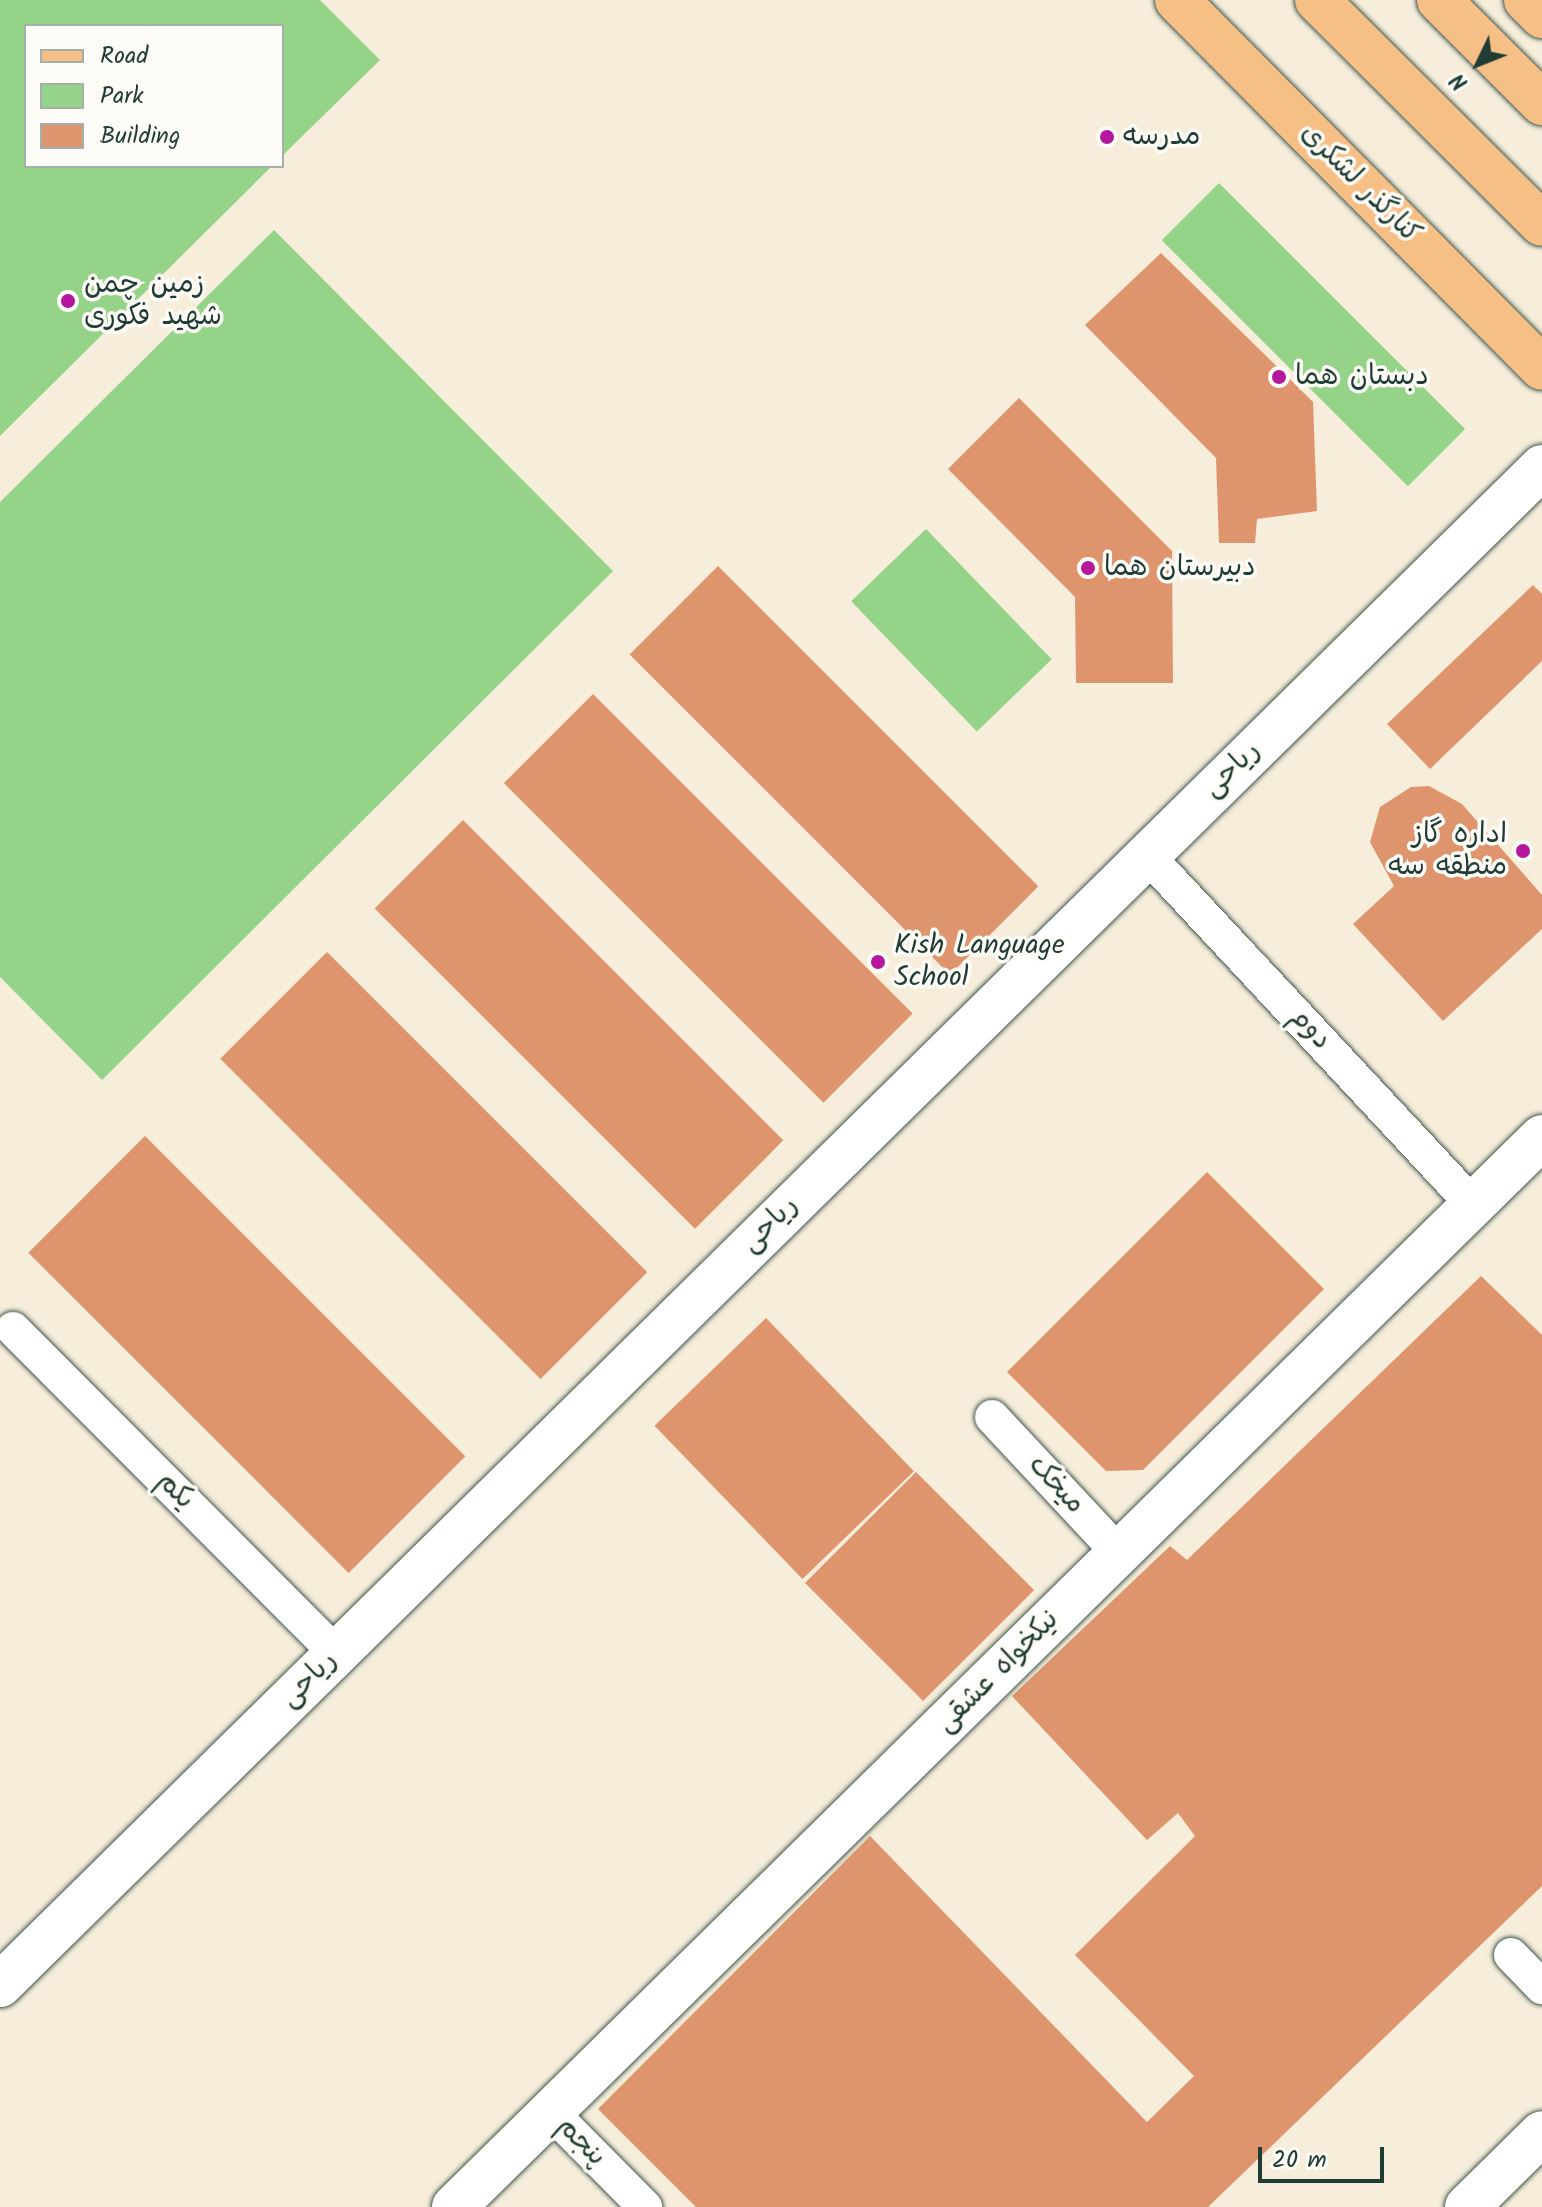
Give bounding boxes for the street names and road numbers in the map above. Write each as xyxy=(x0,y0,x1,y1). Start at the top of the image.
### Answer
street label: کنارگذر لشکری xyxy=(1293,117,1427,251)
street label: ریاحی xyxy=(1196,735,1268,805)
street label: دوم xyxy=(1282,1001,1338,1057)
street label: ریاحی xyxy=(734,1189,806,1261)
street label: میخک xyxy=(1021,1449,1091,1521)
street label: یکم xyxy=(149,1465,201,1517)
street label: نیکخواه عشقی xyxy=(930,1604,1066,1740)
street label: ریاحی xyxy=(273,1644,345,1716)
street label: پنجم xyxy=(549,2110,613,2174)

